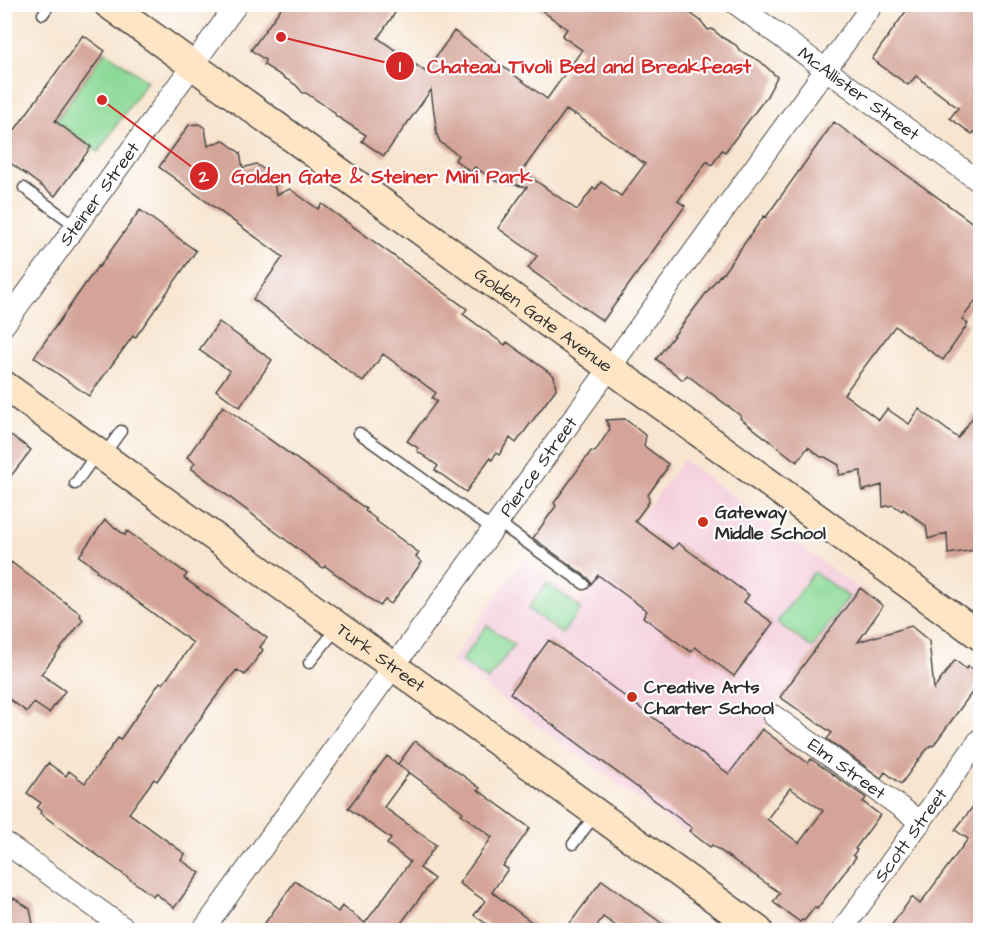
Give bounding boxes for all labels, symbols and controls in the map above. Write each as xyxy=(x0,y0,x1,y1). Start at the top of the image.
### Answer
street label: McAllister Street xyxy=(793,41,925,147)
callout: Chateau Tivoli Bed and Breakfeast xyxy=(385,47,763,85)
text: Chateau Tivoli Bed and Breakfeast xyxy=(427,53,752,81)
text: 1 xyxy=(399,54,402,79)
street label: Steiner Street xyxy=(53,137,146,251)
callout: Golden Gate & Steiner Mini Park xyxy=(189,157,545,195)
text: Golden Gate & Steiner Mini Park xyxy=(231,163,533,191)
text: 2 xyxy=(198,164,210,189)
street label: Golden Gate Avenue xyxy=(469,262,618,379)
street label: Pierce Street xyxy=(494,411,584,522)
place label: Gateway Middle School xyxy=(715,500,826,546)
marker: Gateway Middle School xyxy=(696,515,710,529)
street label: Turk Street xyxy=(331,617,431,699)
place label: Creative Arts Charter School xyxy=(644,675,774,721)
marker: Creative Arts Charter School xyxy=(625,690,639,704)
street label: Elm Street xyxy=(803,732,891,806)
street label: Scott Street xyxy=(868,783,954,888)

